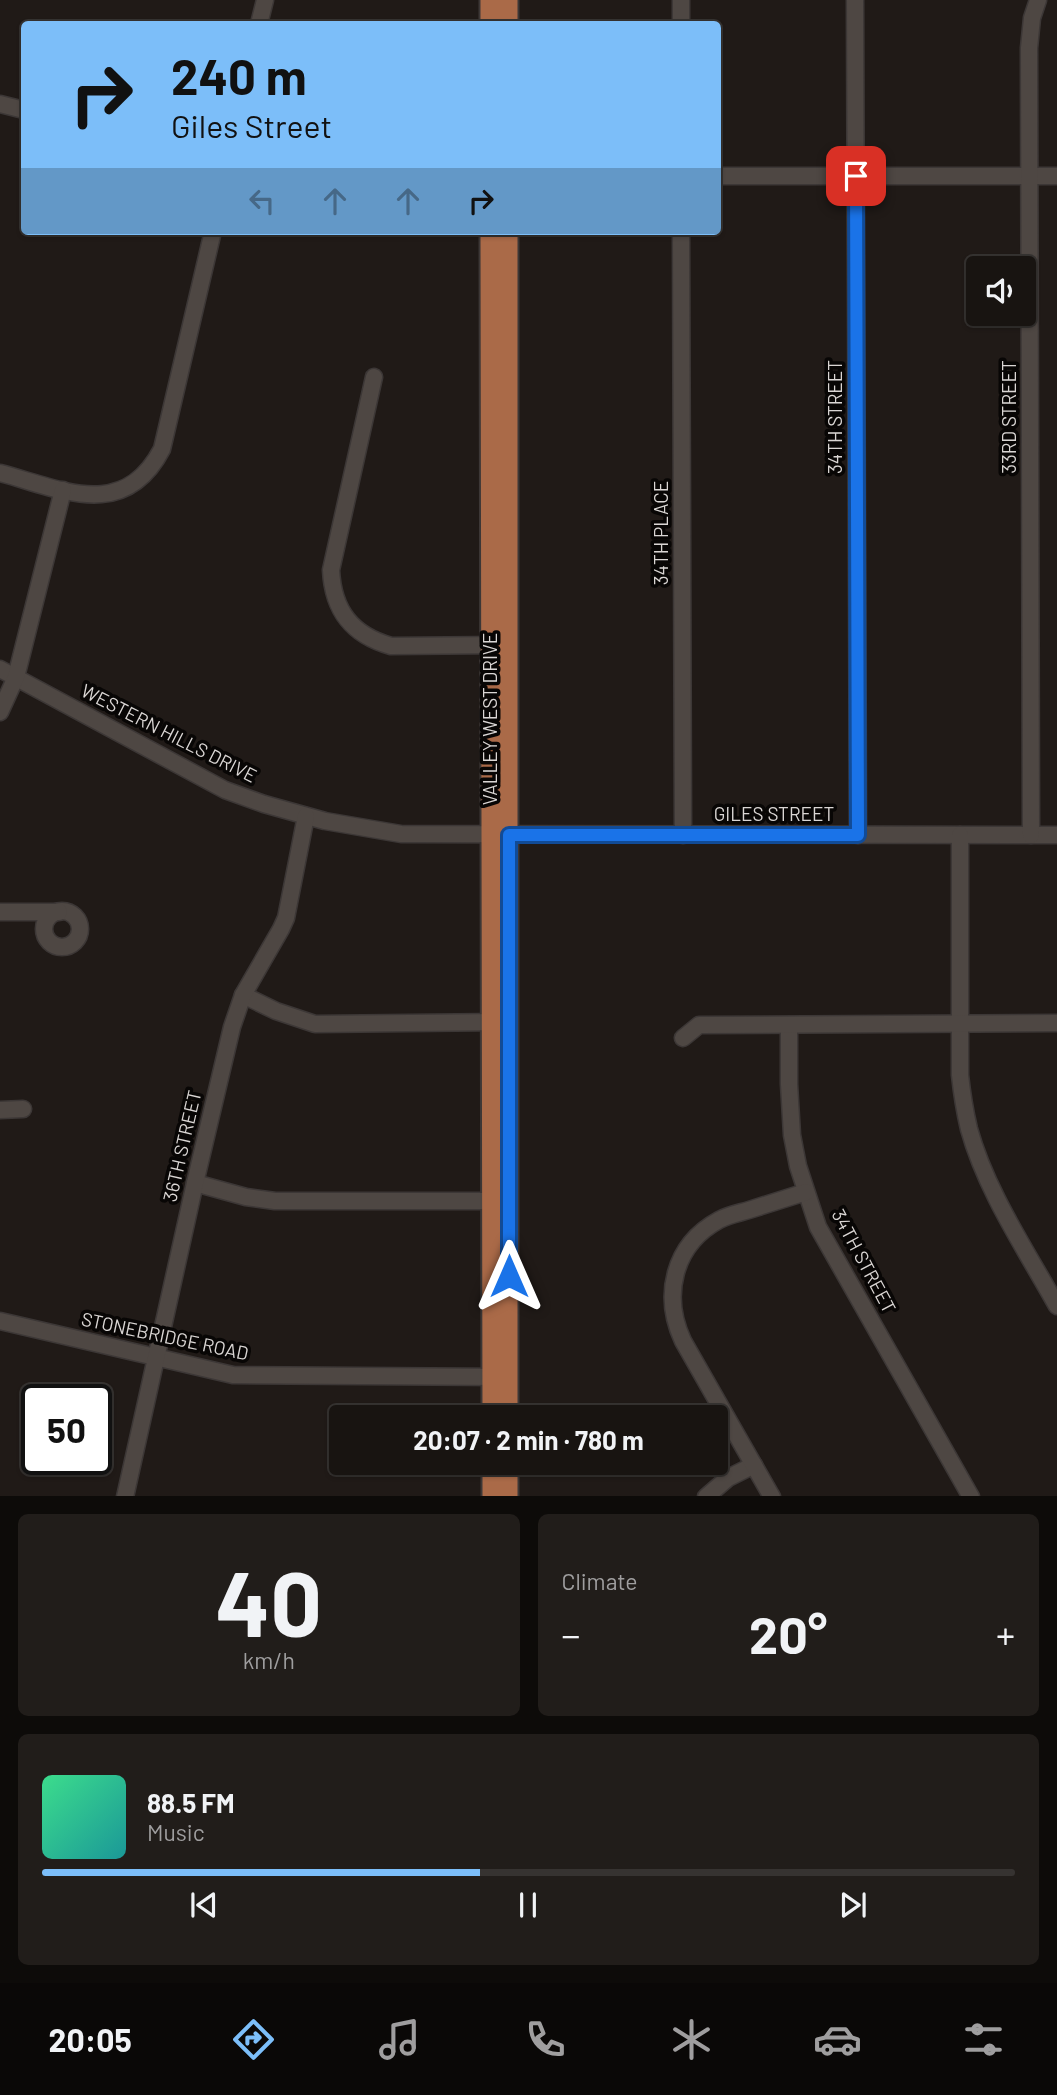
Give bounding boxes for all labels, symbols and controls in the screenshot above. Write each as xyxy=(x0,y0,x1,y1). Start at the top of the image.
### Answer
text: 240 m xyxy=(171,46,307,105)
icon: right xyxy=(56,49,147,140)
text: Giles Street xyxy=(171,106,332,144)
pin xyxy=(826,146,886,206)
icon: arrive xyxy=(837,157,875,195)
icon: left xyxy=(243,182,281,220)
icon: ahead xyxy=(316,182,354,220)
icon: ahead xyxy=(389,182,427,220)
icon: right xyxy=(462,182,500,220)
map controls xyxy=(966,256,1036,326)
button: sound xyxy=(966,256,1036,326)
street label: 34TH STREET xyxy=(823,360,846,474)
street label: 33RD STREET xyxy=(997,360,1020,474)
street label: 34TH PLACE xyxy=(649,481,672,585)
street label: VALLEY WEST DRIVE xyxy=(478,633,501,805)
street label: WESTERN HILLS DRIVE xyxy=(78,678,261,787)
street label: GILES STREET xyxy=(714,802,834,825)
street label: 36TH STREET xyxy=(158,1088,205,1204)
street label: 34TH STREET xyxy=(827,1205,901,1317)
position arrow xyxy=(472,1239,546,1313)
street label: STONEBRIDGE ROAD xyxy=(79,1307,251,1364)
speed limit sign: 50 xyxy=(21,1384,112,1475)
text: 20:07 · 2 min · 780 m xyxy=(413,1424,644,1455)
text: 40 xyxy=(215,1546,322,1655)
text: Climate xyxy=(562,1567,638,1595)
text: 20° xyxy=(749,1602,827,1664)
text: − xyxy=(562,1611,581,1657)
text: + xyxy=(996,1611,1015,1657)
text: km/h xyxy=(243,1646,295,1674)
text: 88.5 FM xyxy=(147,1787,235,1818)
text: Music xyxy=(147,1818,205,1846)
icon: previous xyxy=(185,1886,223,1924)
icon: pause xyxy=(509,1886,547,1924)
icon: next xyxy=(834,1886,872,1924)
icon: directions xyxy=(229,2015,278,2064)
icon: music xyxy=(375,2015,424,2064)
icon: phone xyxy=(521,2015,570,2064)
icon: climate xyxy=(667,2015,716,2064)
icon: car xyxy=(813,2015,862,2064)
icon: filters xyxy=(959,2015,1008,2064)
text: 20:05 xyxy=(49,2020,132,2058)

